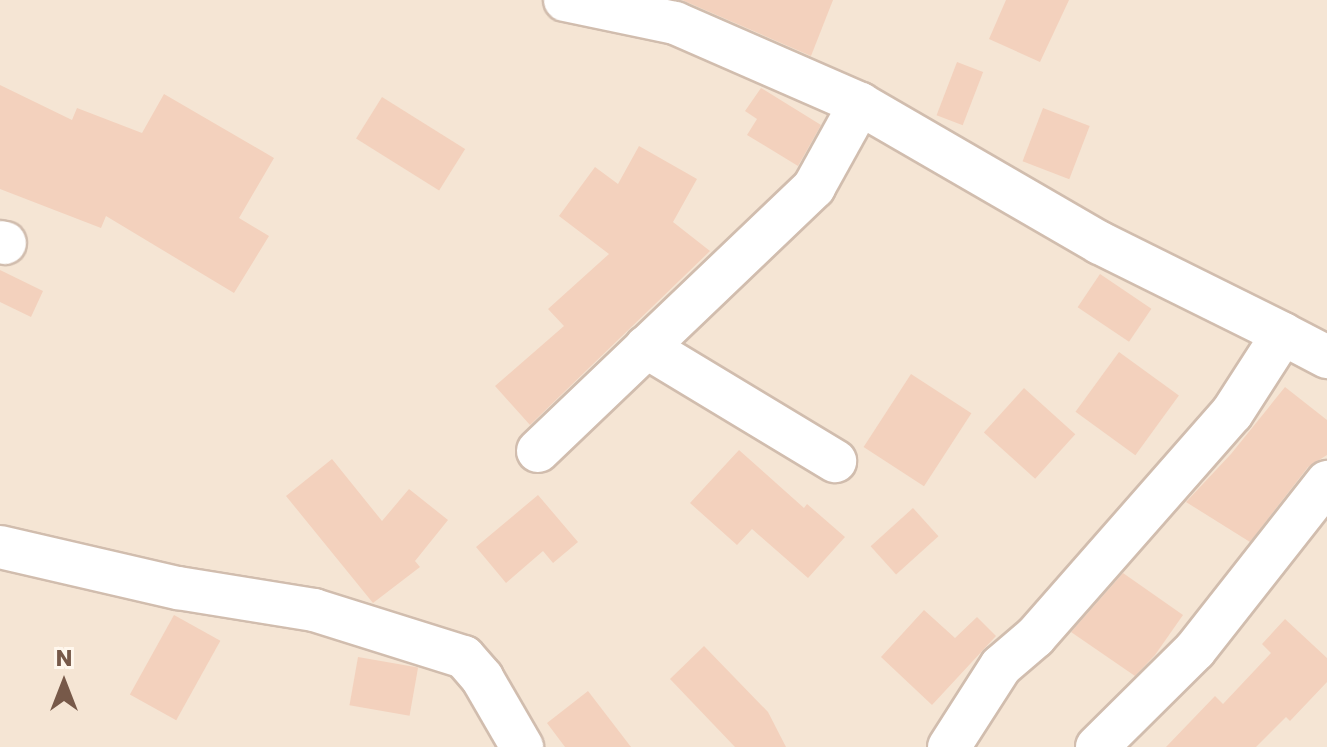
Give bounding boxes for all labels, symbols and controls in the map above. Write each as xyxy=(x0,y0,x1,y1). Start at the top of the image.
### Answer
north arrow xyxy=(24,643,104,723)
text: N xyxy=(56,643,72,674)

